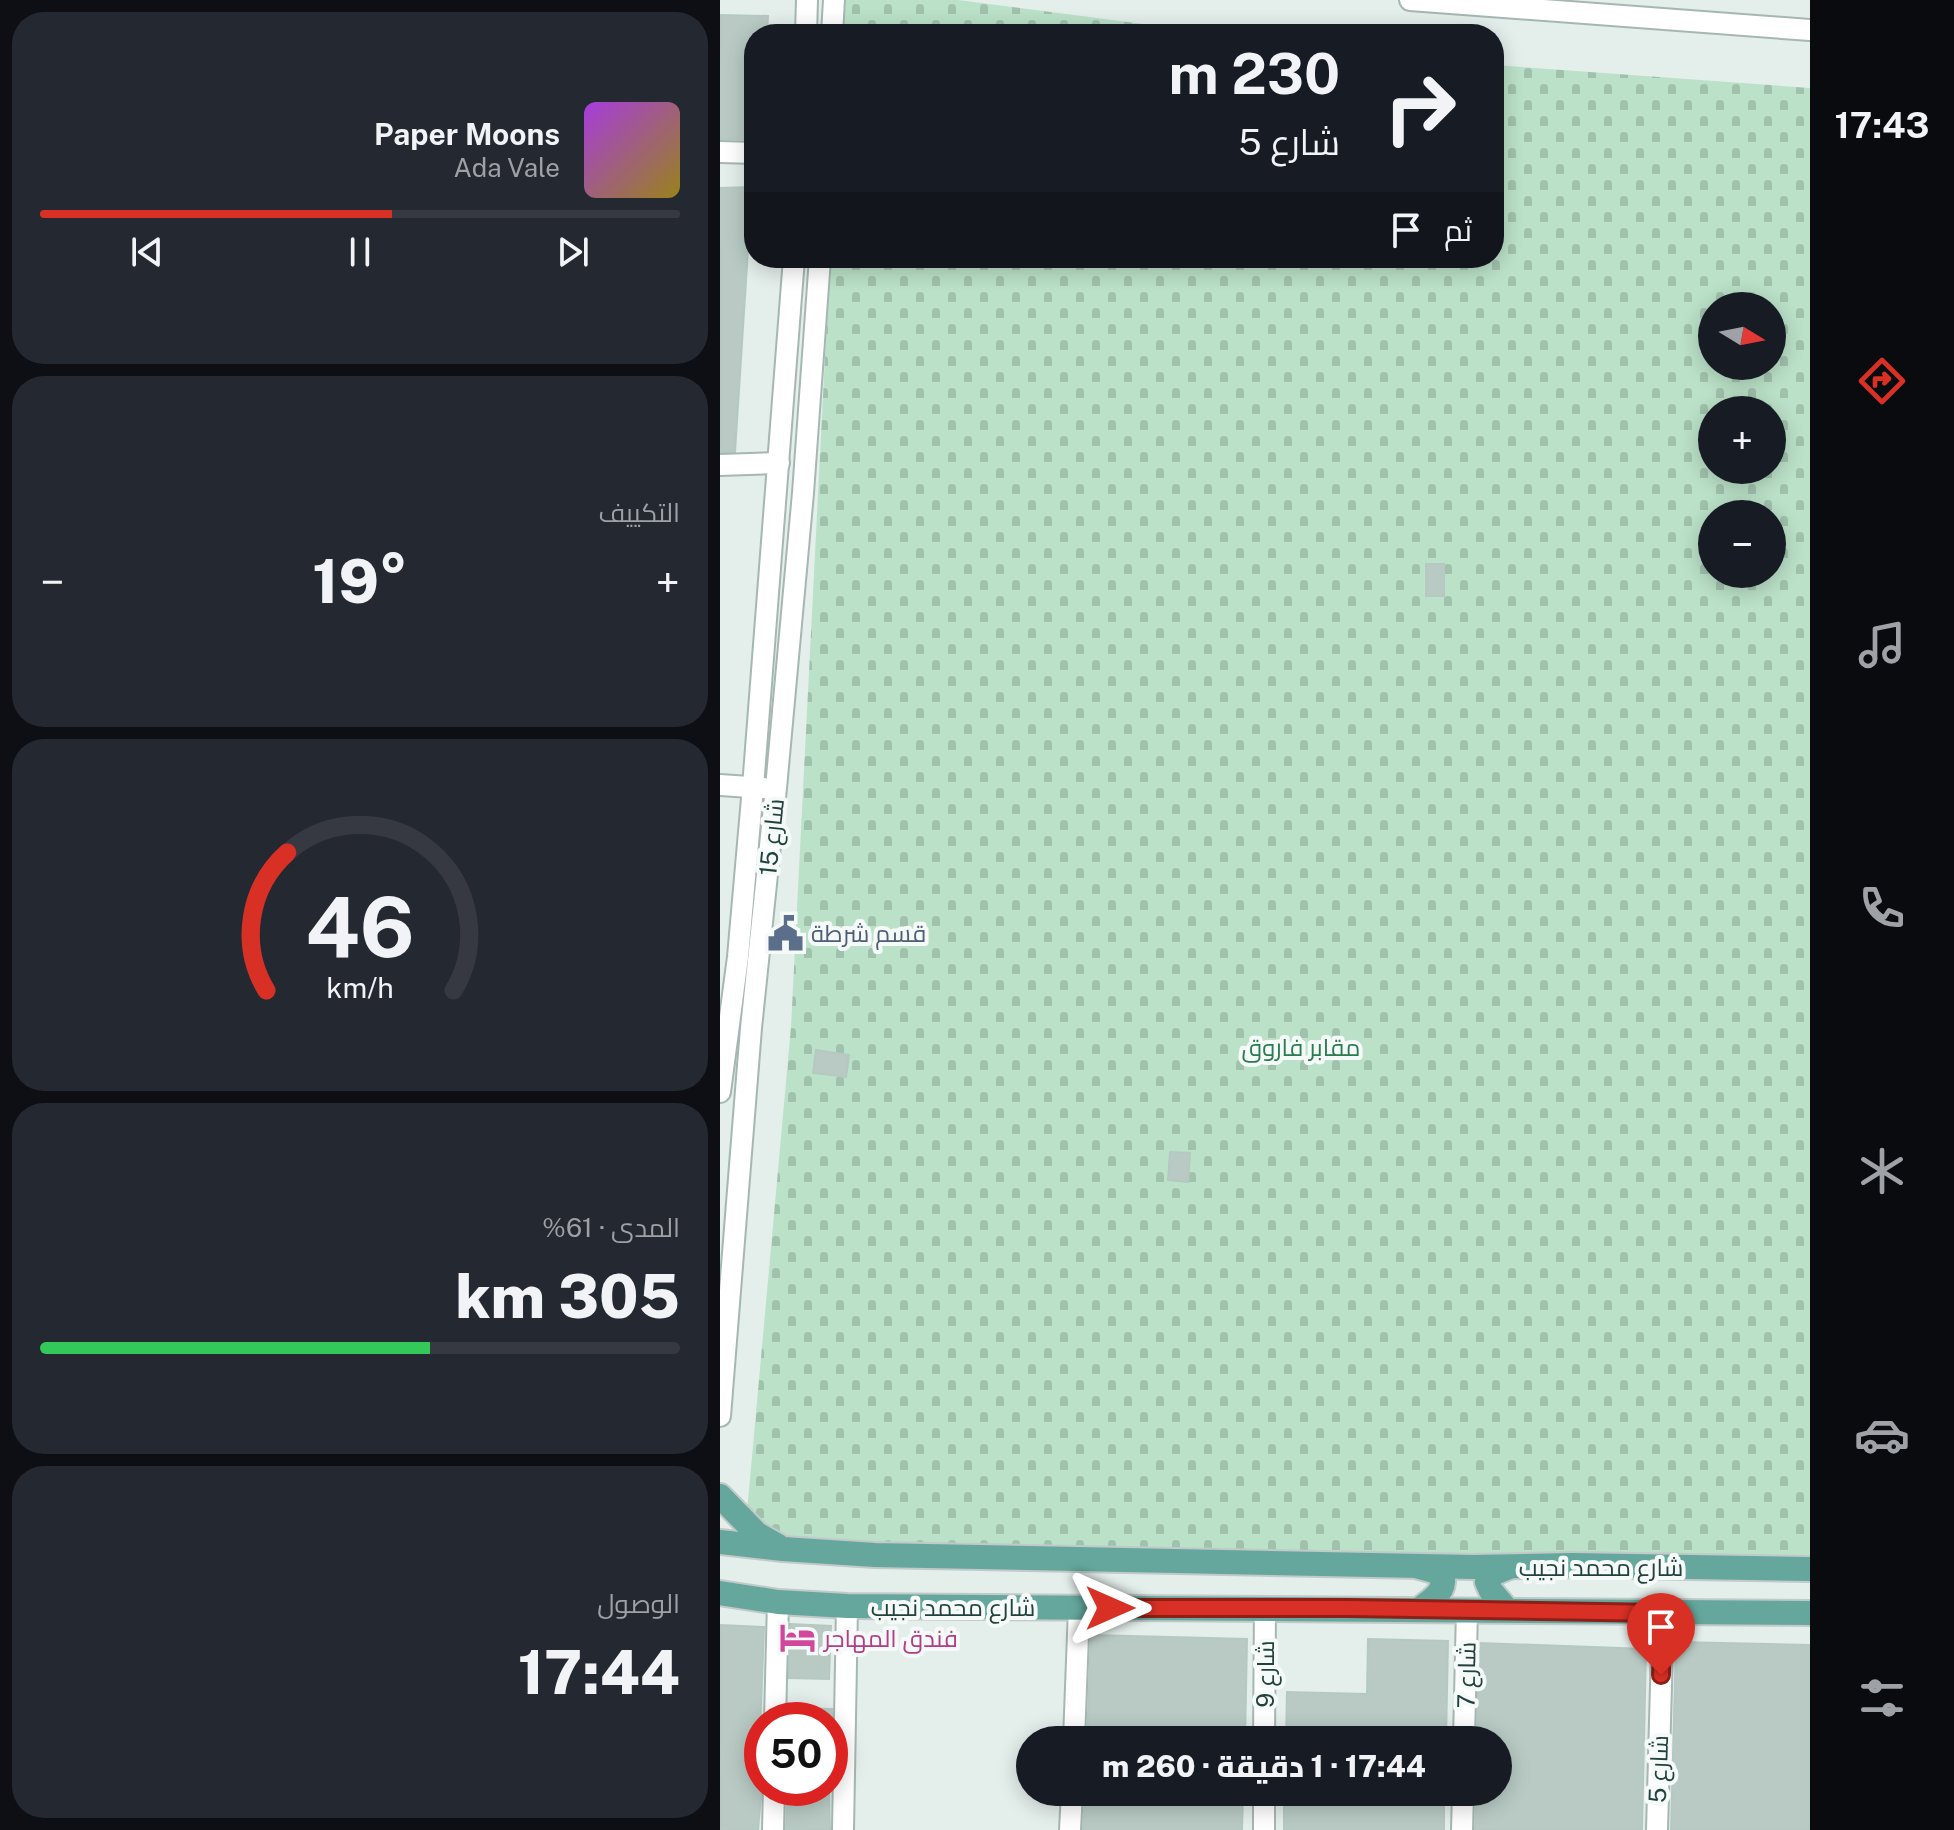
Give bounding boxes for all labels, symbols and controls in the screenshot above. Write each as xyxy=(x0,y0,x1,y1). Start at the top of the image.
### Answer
text: 230 m xyxy=(1168,41,1340,107)
icon: right xyxy=(1368,56,1472,160)
text: 17:43 xyxy=(1834,104,1930,146)
text: Paper Moons xyxy=(374,116,560,152)
text: شارع 5 xyxy=(1238,121,1340,163)
text: Ada Vale xyxy=(454,152,560,183)
icon: arrive xyxy=(1384,208,1428,252)
text: ثم xyxy=(1444,212,1472,248)
icon: previous xyxy=(125,230,169,274)
icon: pause xyxy=(338,230,382,274)
icon: next xyxy=(551,230,595,274)
north arrow xyxy=(1698,292,1786,380)
map controls xyxy=(1698,292,1786,588)
icon: directions xyxy=(1854,353,1910,409)
button: + xyxy=(1698,396,1786,484)
text: التكييف xyxy=(598,497,680,528)
button: − xyxy=(1698,500,1786,588)
text: 19° xyxy=(312,546,408,617)
text: − xyxy=(40,556,64,608)
text: + xyxy=(656,556,680,608)
icon: music xyxy=(1854,617,1910,673)
street label: شارع 15 xyxy=(753,797,792,877)
text: 46 xyxy=(305,878,415,976)
icon: phone xyxy=(1854,880,1910,936)
public building icon: قسم شرطة xyxy=(766,914,804,952)
place label: قسم شرطة xyxy=(811,919,926,950)
text: km/h xyxy=(326,971,394,1004)
park label: مقابر فاروق xyxy=(1241,1033,1361,1063)
icon: climate xyxy=(1854,1143,1910,1199)
text: المدى · 61% xyxy=(542,1212,680,1243)
text: 305 km xyxy=(455,1261,680,1332)
icon: car xyxy=(1854,1407,1910,1463)
street label: شارع محمد نجيب xyxy=(1519,1553,1683,1584)
position arrow xyxy=(1068,1566,1152,1650)
text: الوصول xyxy=(597,1588,680,1619)
street label: شارع محمد نجيب xyxy=(871,1593,1035,1624)
pin xyxy=(1627,1593,1695,1675)
icon: arrive xyxy=(1639,1605,1683,1649)
hotel icon: فندق المهاجر xyxy=(779,1619,817,1657)
place label: فندق المهاجر xyxy=(822,1624,958,1654)
text: 17:44 xyxy=(518,1637,680,1708)
street label: شارع 9 xyxy=(1251,1640,1282,1708)
street label: شارع 7 xyxy=(1451,1641,1484,1709)
icon: filters xyxy=(1854,1670,1910,1726)
speed limit sign: 50 xyxy=(744,1702,848,1806)
street label: شارع 5 xyxy=(1643,1735,1676,1803)
text: 17:44 · 1 دقيقة · 260 m xyxy=(1102,1748,1426,1784)

